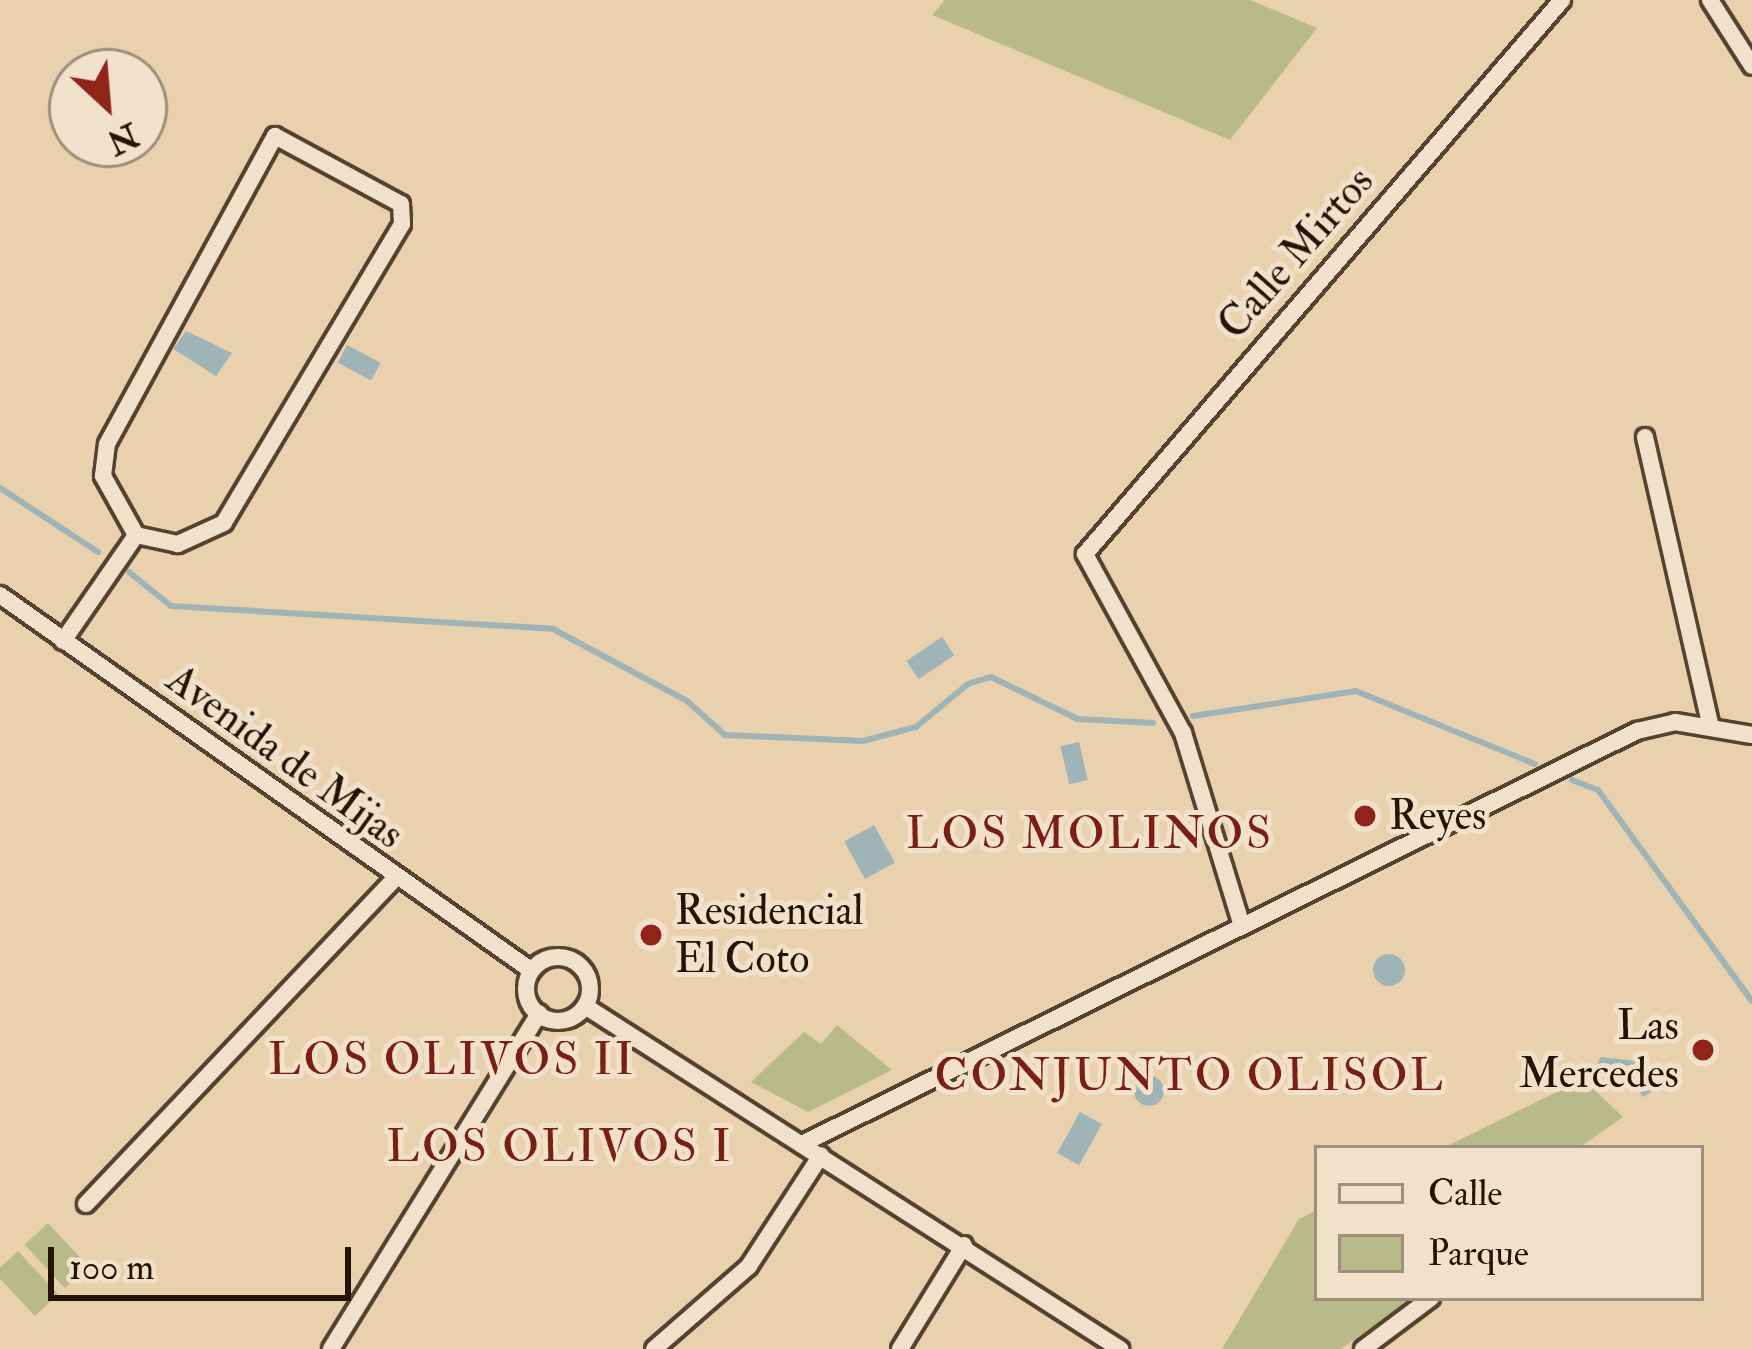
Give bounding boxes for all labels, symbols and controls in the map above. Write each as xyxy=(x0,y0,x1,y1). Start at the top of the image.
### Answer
north arrow xyxy=(48,48,168,168)
text: N xyxy=(100,113,145,163)
street label: Calle Mirtos xyxy=(1208,157,1384,349)
street label: Avenida de Mijas xyxy=(157,654,413,860)
place label: Reyes xyxy=(1389,791,1486,841)
marker: Reyes xyxy=(1352,803,1378,829)
district label: LOS MOLINOS xyxy=(906,808,1274,862)
place label: Residencial El Coto xyxy=(675,886,864,984)
marker: Residencial El Coto xyxy=(638,922,664,948)
place label: Las Mercedes xyxy=(1519,1001,1679,1100)
district label: LOS OLIVOS II xyxy=(268,1034,636,1088)
marker: Las Mercedes xyxy=(1690,1037,1716,1063)
district label: CONJUNTO OLISOL xyxy=(934,1050,1446,1104)
district label: LOS OLIVOS I xyxy=(386,1121,734,1175)
legend xyxy=(1314,1145,1704,1301)
text: Calle xyxy=(1428,1171,1502,1216)
scale bar xyxy=(54,1223,357,1297)
text: Parque xyxy=(1428,1231,1529,1276)
text: 100 m xyxy=(69,1245,154,1290)

